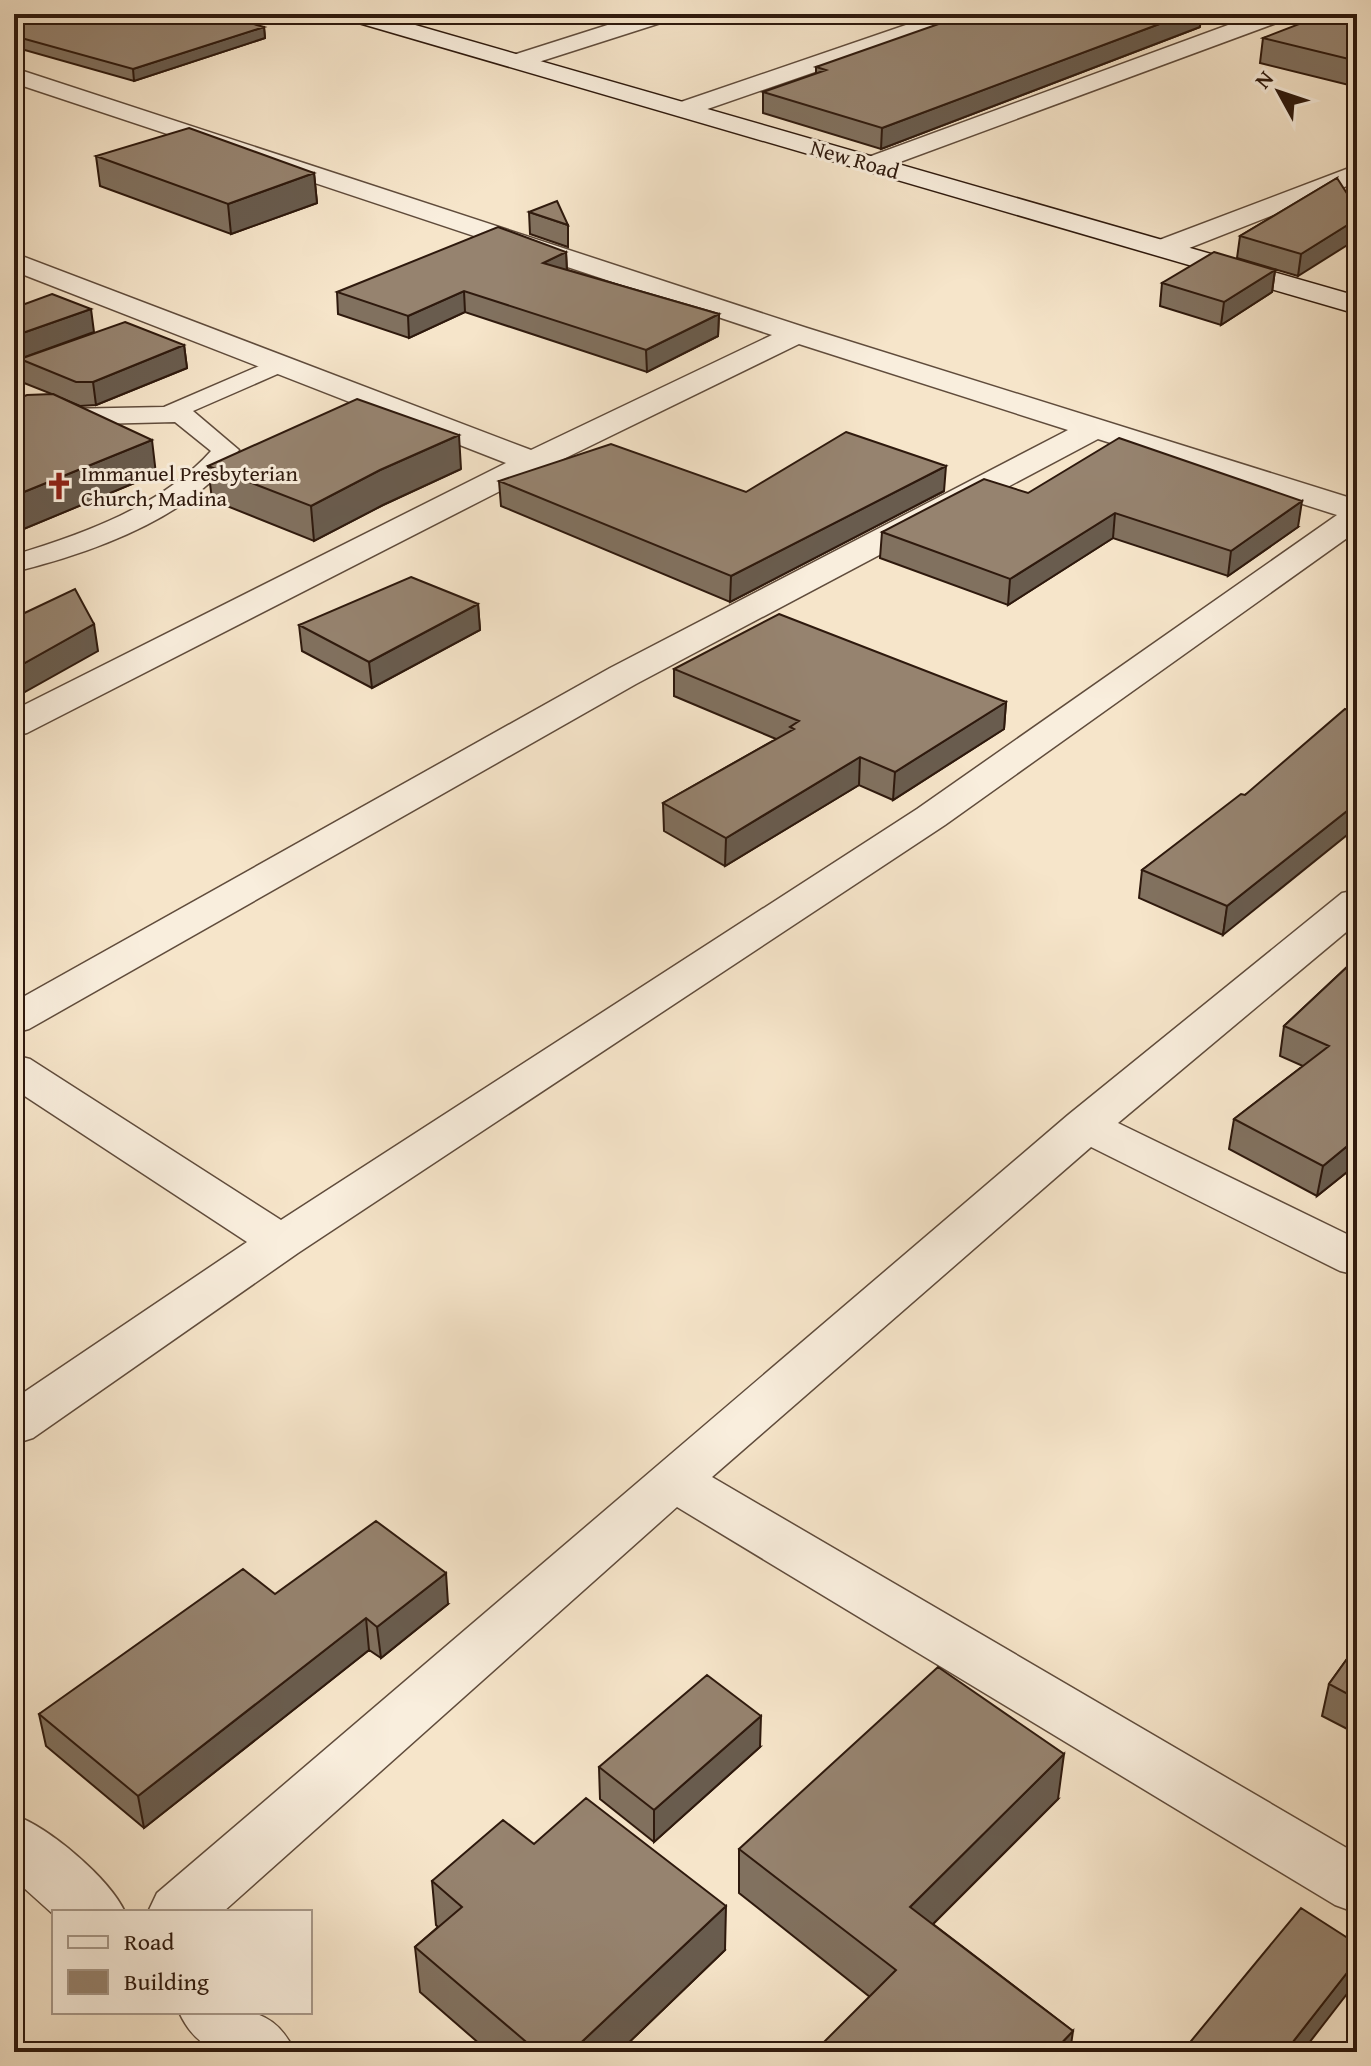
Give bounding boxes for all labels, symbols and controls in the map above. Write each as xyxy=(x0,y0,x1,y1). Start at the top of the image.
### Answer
north arrow xyxy=(1239,52,1319,132)
text: N xyxy=(1247,63,1281,95)
street label: New Road xyxy=(807,131,903,187)
place label: Immanuel Presbyterian Church, Madina xyxy=(81,457,298,514)
church icon: Immanuel Presbyterian Church, Madina xyxy=(44,471,74,501)
legend xyxy=(52,1910,312,2014)
text: Road xyxy=(124,1924,174,1959)
text: Building xyxy=(124,1964,209,1999)

